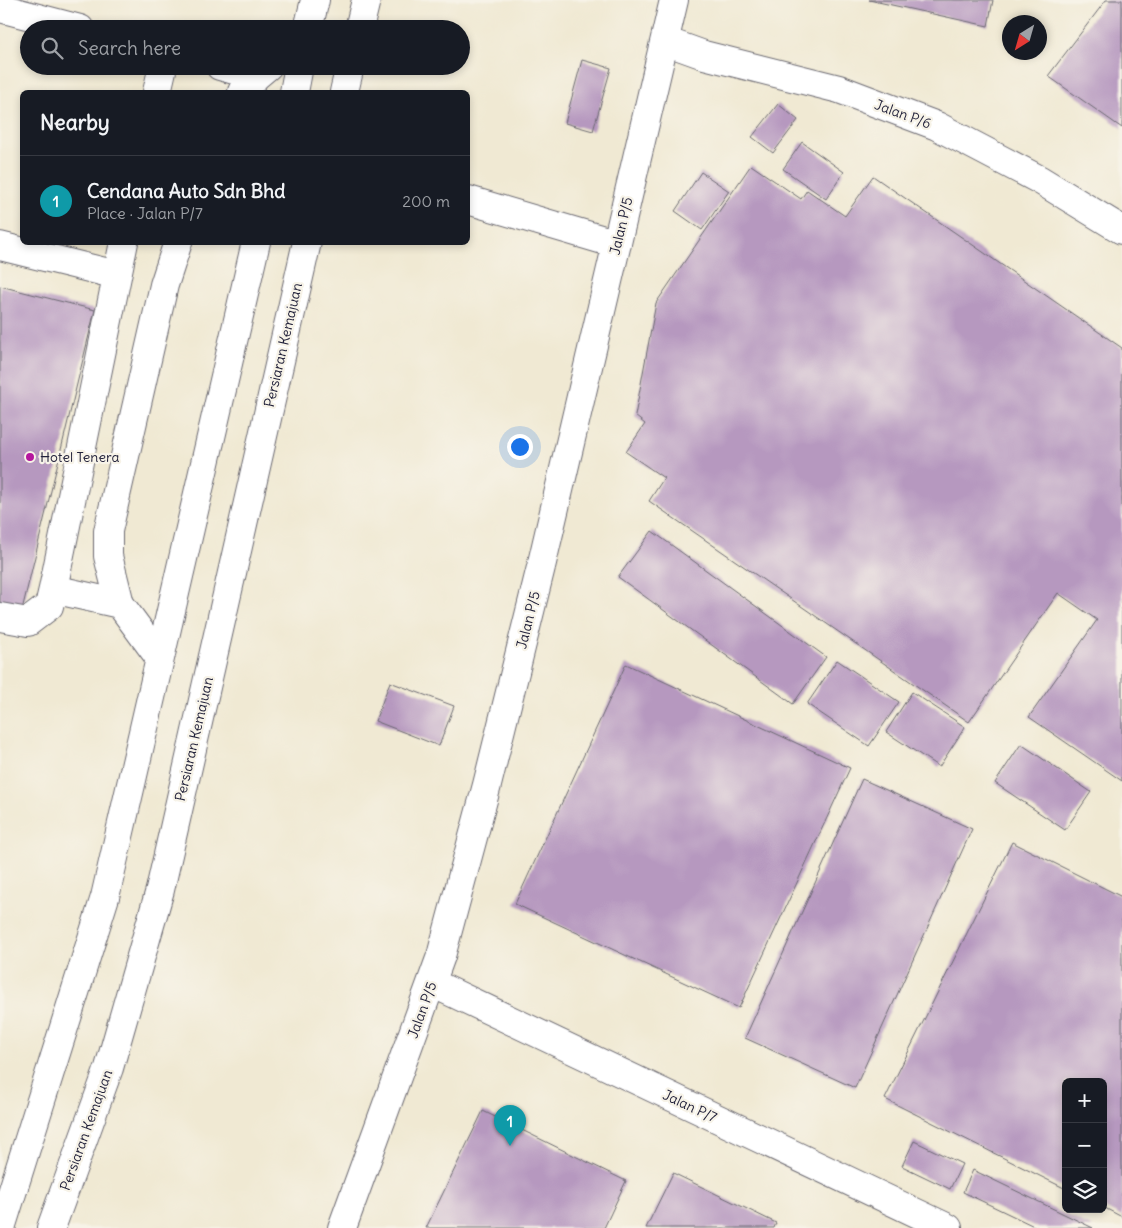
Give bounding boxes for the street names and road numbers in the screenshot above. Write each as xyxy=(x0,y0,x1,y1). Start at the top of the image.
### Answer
street label: Jalan P/6 xyxy=(872,95,934,133)
street label: Jalan P/5 xyxy=(606,195,636,257)
street label: Persiaran Kemajuan xyxy=(260,281,306,409)
street label: Jalan P/5 xyxy=(512,589,544,651)
street label: Persiaran Kemajuan xyxy=(171,675,217,803)
street label: Jalan P/5 xyxy=(403,979,441,1041)
street label: Persiaran Kemajuan xyxy=(56,1067,116,1193)
street label: Jalan P/7 xyxy=(660,1086,720,1126)

